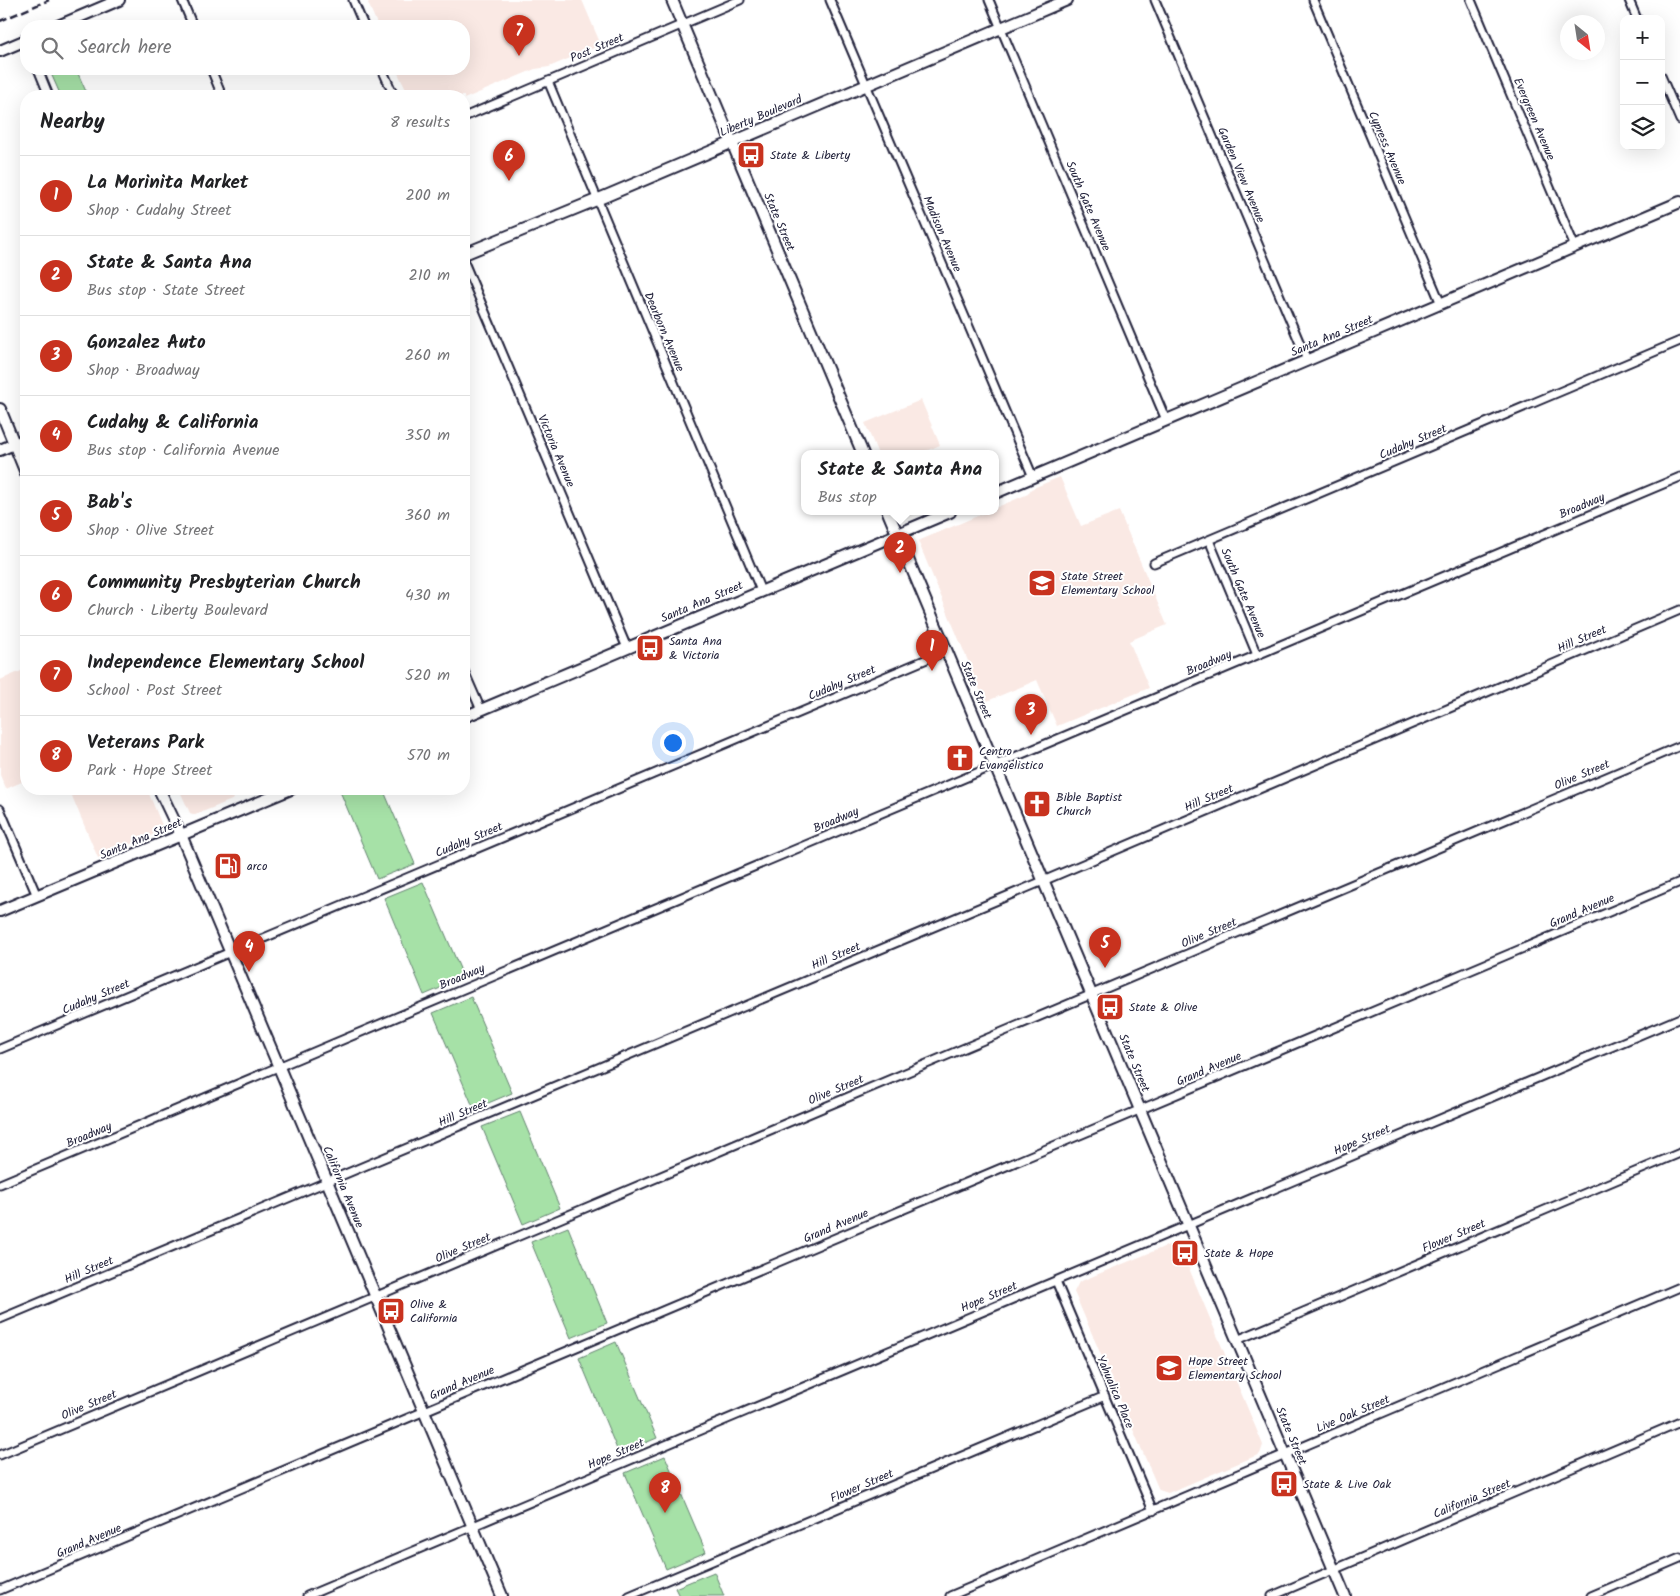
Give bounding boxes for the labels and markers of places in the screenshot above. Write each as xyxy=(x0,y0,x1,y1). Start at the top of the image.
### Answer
pin: 7 xyxy=(503,15,535,56)
pin: 6 xyxy=(493,140,525,181)
bus stop icon: State & Liberty xyxy=(736,140,766,170)
place label: State & Liberty xyxy=(770,146,850,165)
pin: 2 xyxy=(884,532,916,573)
place label: State Street Elementary School xyxy=(1061,567,1154,600)
school or university icon: State Street Elementary School xyxy=(1027,568,1057,598)
pin: 1 xyxy=(916,630,948,671)
place label: Santa Ana & Victoria xyxy=(669,632,722,665)
bus stop icon: Santa Ana & Victoria xyxy=(635,633,665,663)
pin: 3 xyxy=(1015,694,1047,735)
place label: Centro Evangelistico xyxy=(979,742,1043,775)
church icon: Centro Evangelistico xyxy=(945,743,975,773)
place label: Bible Baptist Church xyxy=(1056,788,1123,821)
church icon: Bible Baptist Church xyxy=(1022,789,1052,819)
fuel station icon: arco xyxy=(213,851,243,881)
place label: arco xyxy=(247,857,267,876)
pin: 5 xyxy=(1089,927,1121,968)
pin: 4 xyxy=(233,931,265,972)
bus stop icon: State & Olive xyxy=(1095,992,1125,1022)
place label: State & Olive xyxy=(1129,998,1198,1017)
bus stop icon: State & Hope xyxy=(1170,1238,1200,1268)
place label: State & Hope xyxy=(1204,1244,1274,1263)
place label: Olive & California xyxy=(410,1295,458,1328)
bus stop icon: Olive & California xyxy=(376,1296,406,1326)
place label: Hope Street Elementary School xyxy=(1188,1352,1281,1385)
school or university icon: Hope Street Elementary School xyxy=(1154,1353,1184,1383)
bus stop icon: State & Live Oak xyxy=(1269,1469,1299,1499)
pin: 8 xyxy=(649,1472,681,1513)
place label: State & Live Oak xyxy=(1303,1475,1391,1494)

